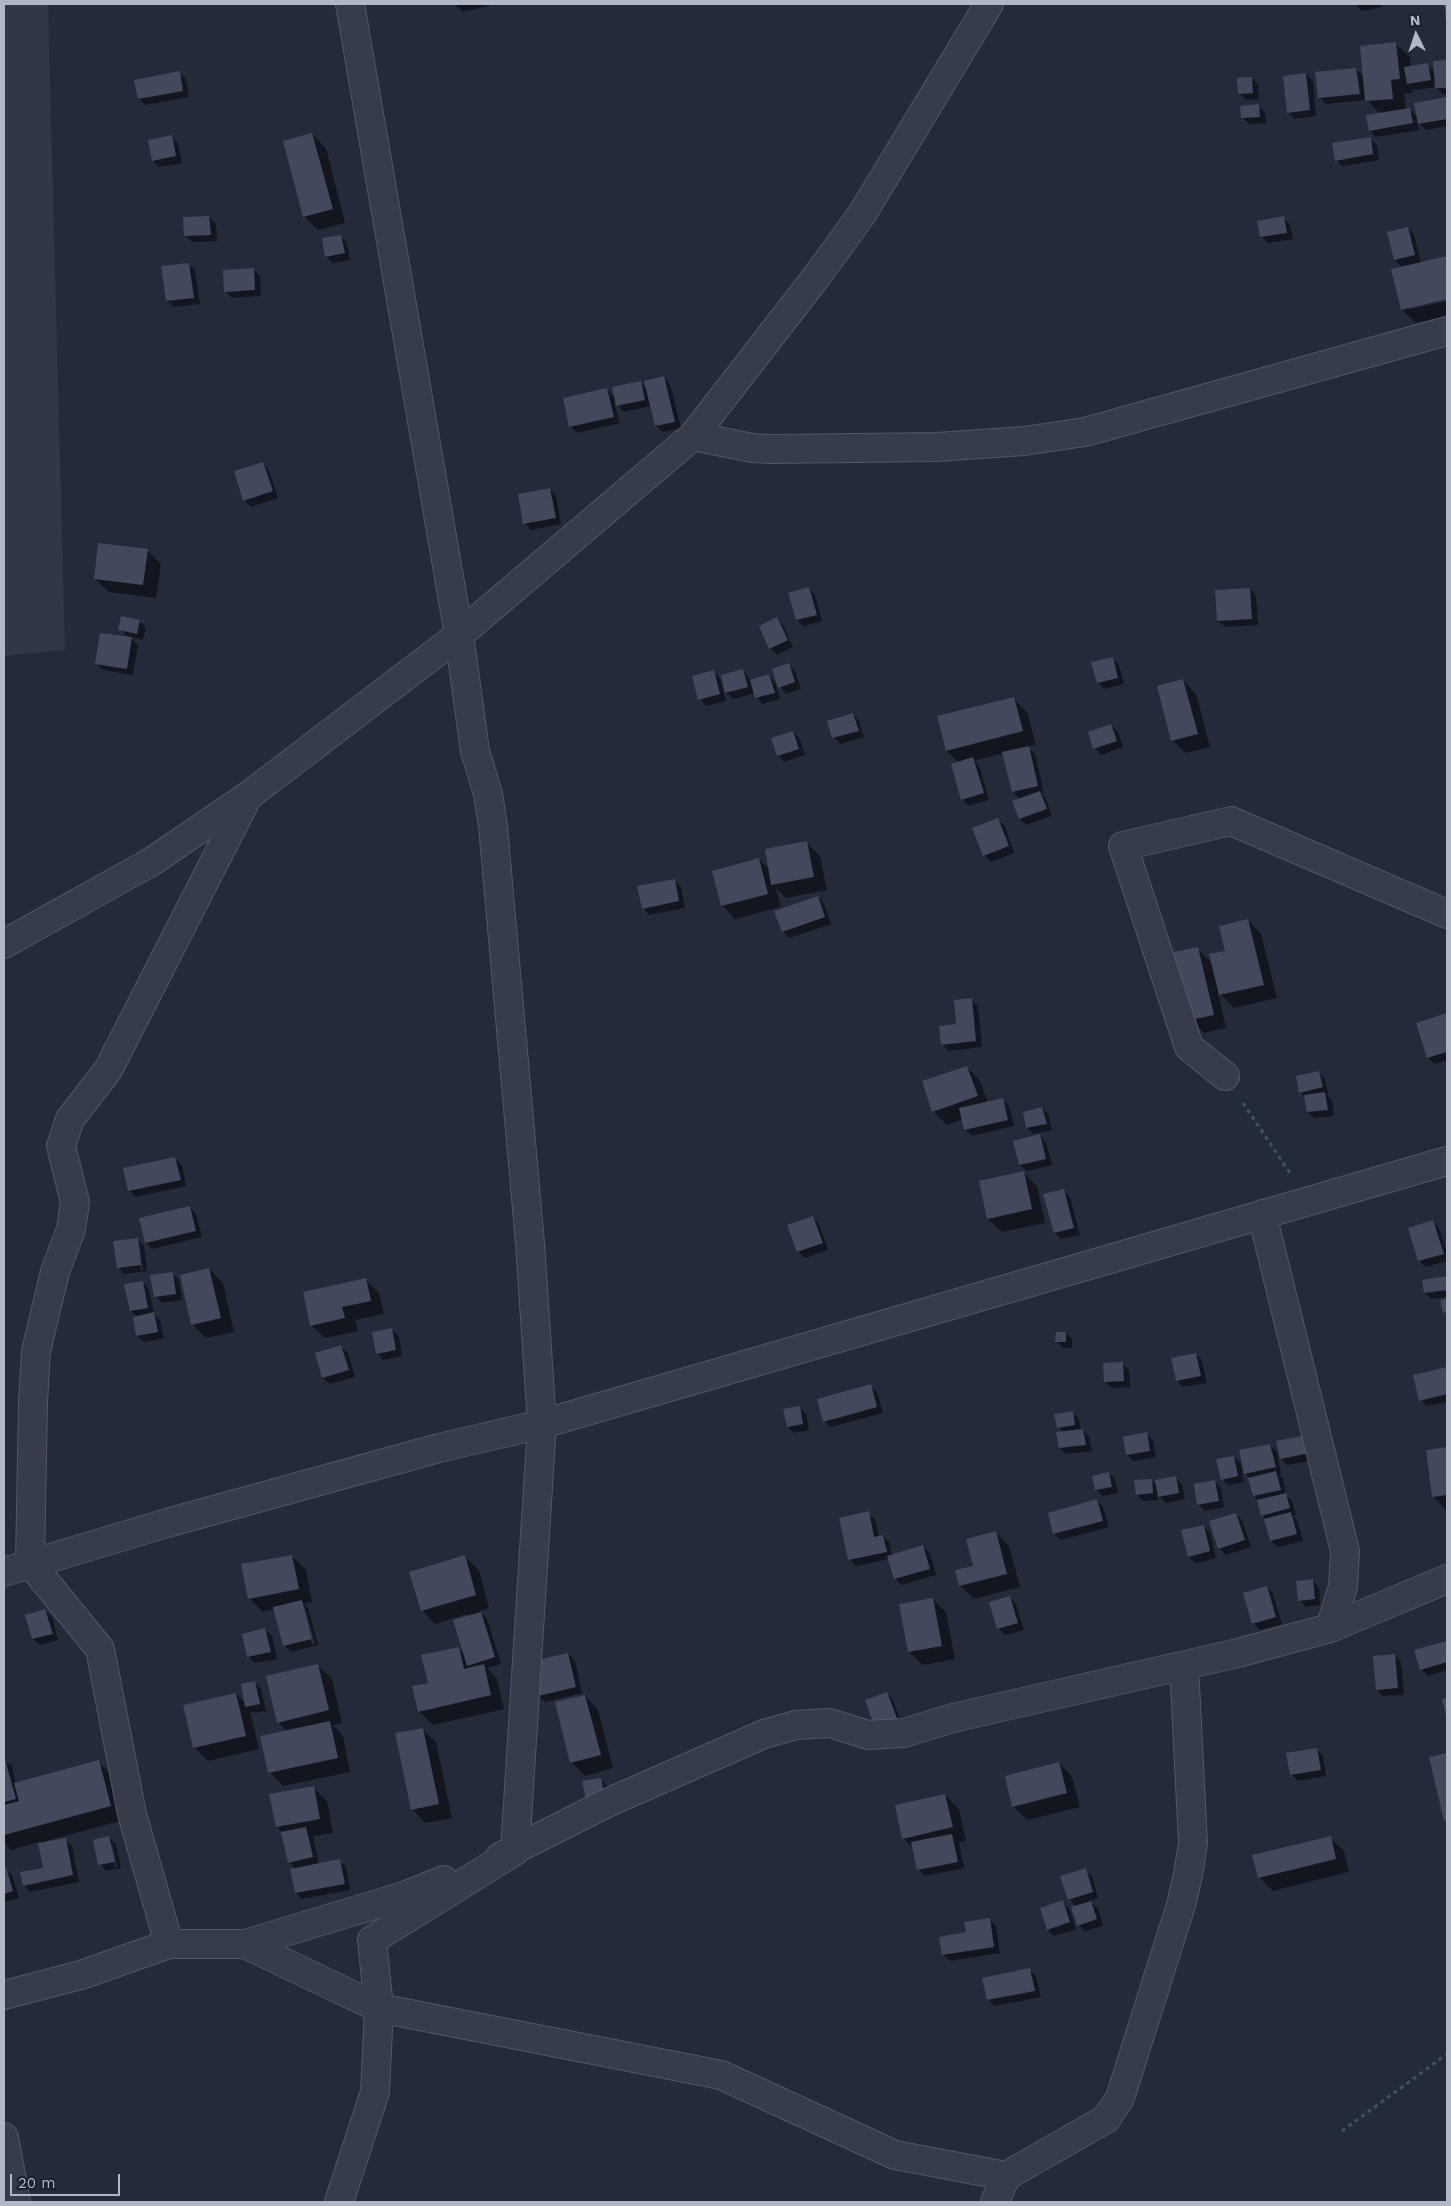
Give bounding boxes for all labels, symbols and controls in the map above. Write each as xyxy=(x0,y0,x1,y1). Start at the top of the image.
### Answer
north arrow xyxy=(1391,10,1441,60)
text: N xyxy=(1409,12,1421,28)
scale bar xyxy=(12,2164,122,2196)
text: 20 m xyxy=(18,2174,56,2192)

